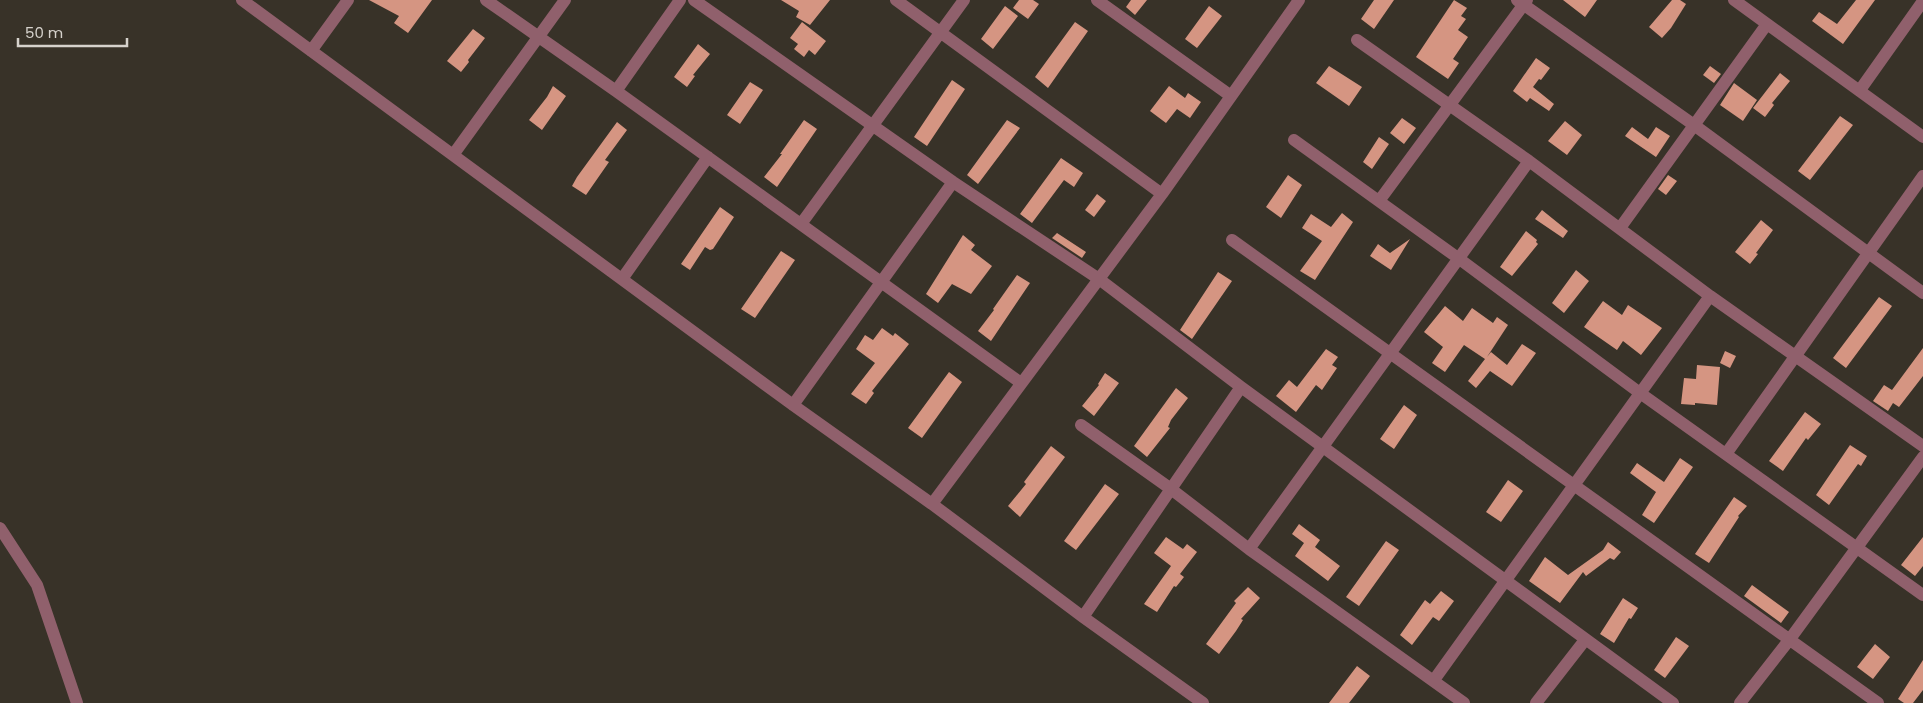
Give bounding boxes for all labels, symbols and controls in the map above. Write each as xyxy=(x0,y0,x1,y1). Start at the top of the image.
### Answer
scale bar xyxy=(18,15,126,47)
text: 50 m xyxy=(25,22,63,43)

